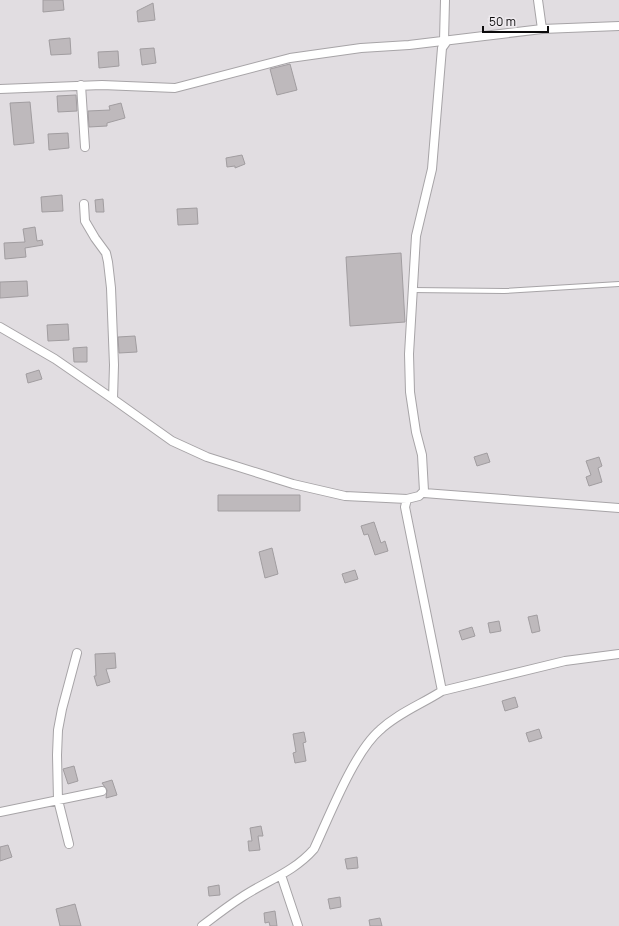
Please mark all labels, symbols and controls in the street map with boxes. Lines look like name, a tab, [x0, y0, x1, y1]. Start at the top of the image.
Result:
scale bar	[483, 8, 548, 34]
text: 50 m	[489, 13, 516, 30]

